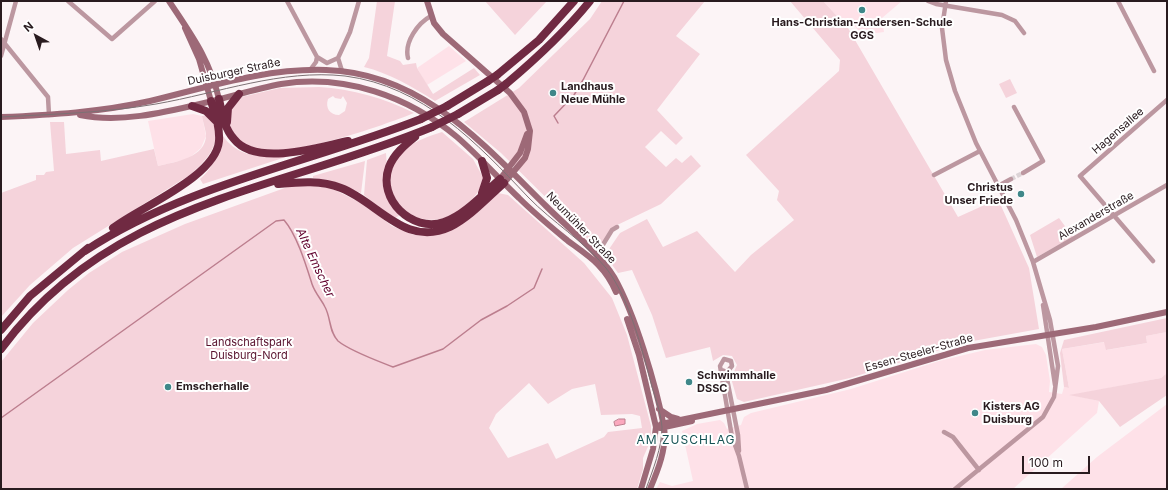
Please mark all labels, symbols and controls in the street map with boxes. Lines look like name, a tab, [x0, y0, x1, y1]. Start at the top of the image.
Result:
marker: Hans-Christian-Andersen-Schule GGS	[857, 5, 867, 15]
north arrow	[16, 16, 56, 56]
place label: Hans-Christian-Andersen-Schule GGS	[771, 16, 953, 42]
text: N	[21, 19, 36, 35]
street label: Duisburger Straße	[186, 56, 282, 88]
place label: Landhaus Neue Mühle	[561, 80, 625, 106]
marker: Landhaus Neue Mühle	[548, 88, 558, 98]
street label: Hagensallee	[1089, 105, 1147, 157]
place label: Christus Unser Friede	[944, 181, 1013, 207]
street label: Neumühler Straße	[543, 189, 619, 267]
marker: Christus Unser Friede	[1016, 189, 1026, 199]
street label: Alexanderstraße	[1056, 189, 1136, 243]
water label: Alte Emscher	[293, 226, 337, 300]
street label: Essen-Steeler-Straße	[864, 331, 974, 375]
park label: Landschaftspark Duisburg-Nord	[206, 336, 292, 362]
place label: Schwimmhalle DSSC	[697, 369, 776, 395]
marker: Schwimmhalle DSSC	[684, 377, 694, 387]
place label: Emscherhalle	[176, 380, 249, 394]
marker: Emscherhalle	[163, 382, 173, 392]
place label: Kisters AG Duisburg	[983, 400, 1040, 426]
marker: Kisters AG Duisburg	[970, 408, 980, 418]
district label: AM ZUSCHLAG	[637, 433, 735, 447]
scale bar	[1024, 448, 1092, 474]
text: 100 m	[1029, 455, 1063, 470]

